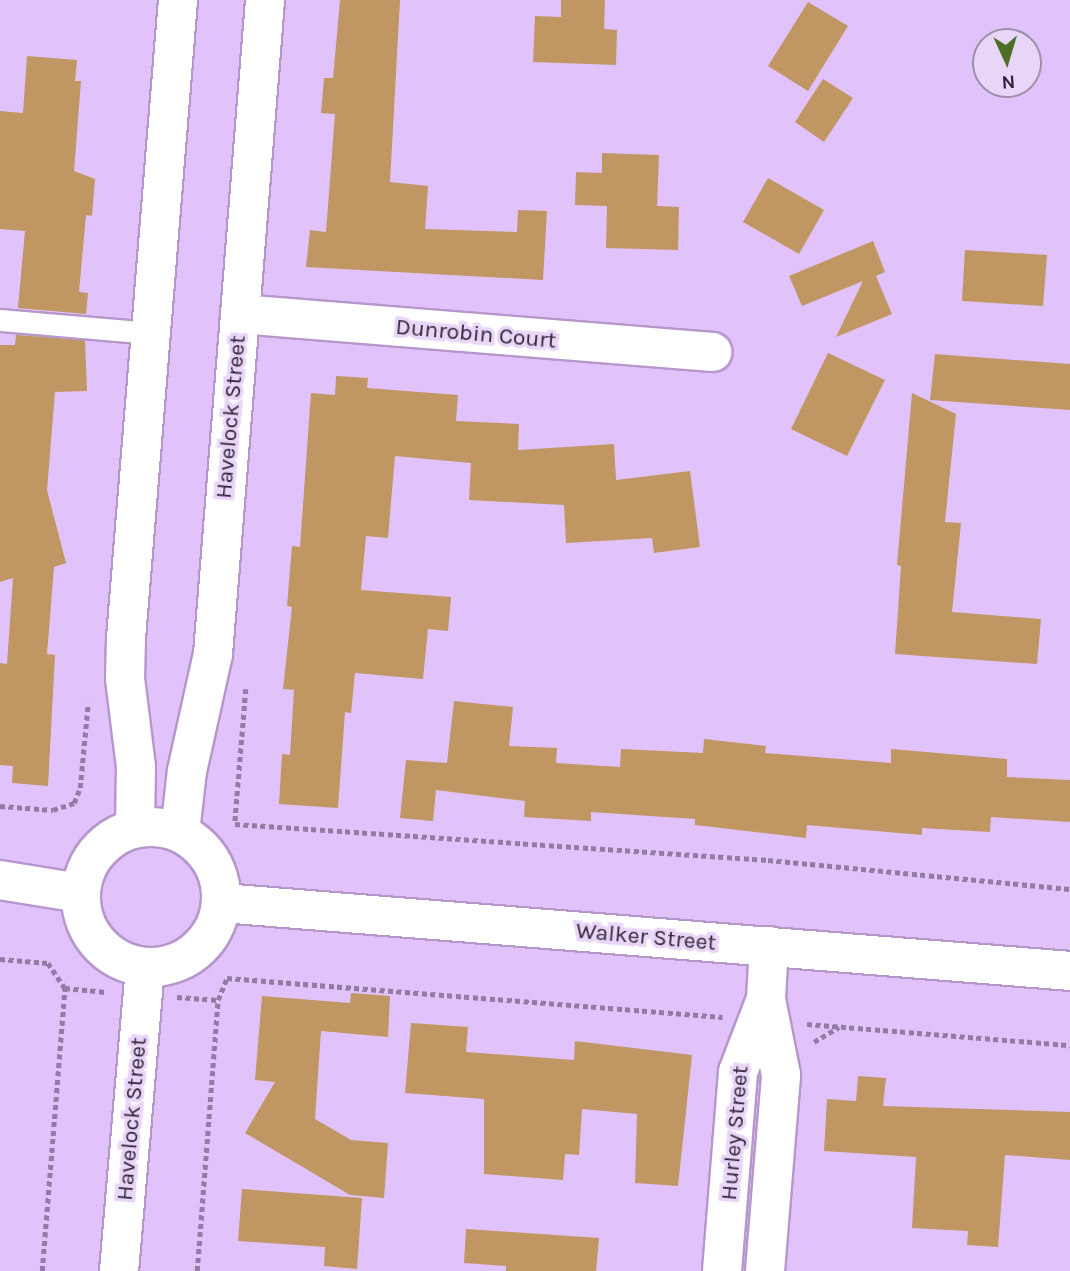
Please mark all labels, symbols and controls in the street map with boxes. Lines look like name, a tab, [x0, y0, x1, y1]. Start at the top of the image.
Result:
north arrow	[972, 28, 1042, 98]
text: N	[1001, 71, 1016, 93]
street label: Dunrobin Court	[394, 313, 558, 355]
street label: Havelock Street	[210, 334, 252, 500]
street label: Walker Street	[575, 917, 717, 957]
street label: Havelock Street	[111, 1036, 153, 1202]
street label: Hurley Street	[715, 1064, 755, 1202]

